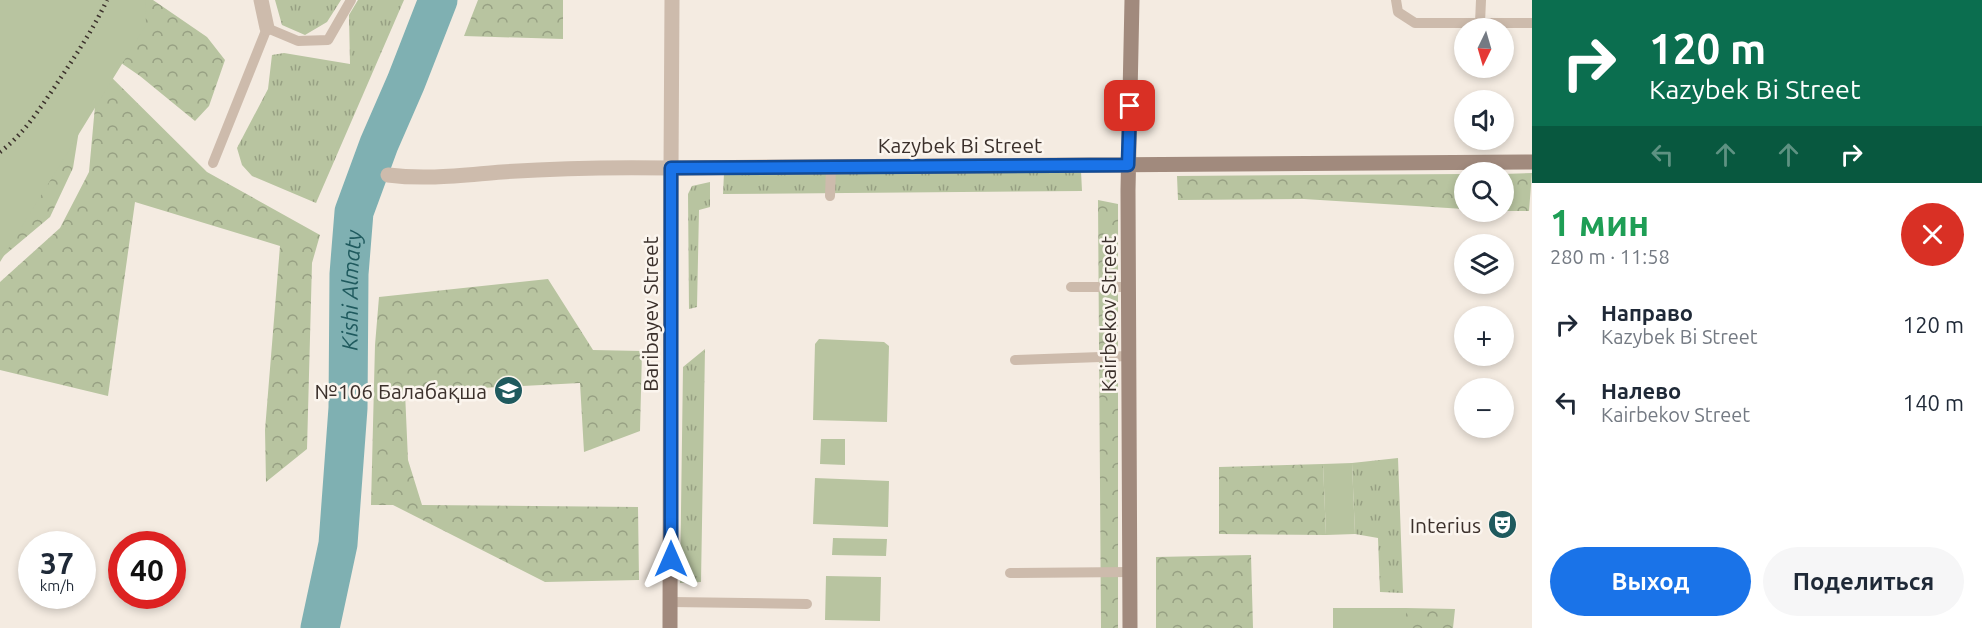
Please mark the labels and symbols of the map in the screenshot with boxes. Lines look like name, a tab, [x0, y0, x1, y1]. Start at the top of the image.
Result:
north arrow	[1454, 18, 1514, 78]
pin	[1104, 80, 1155, 131]
street label: Kazybek Bi Street	[878, 133, 1042, 157]
water label: Kіshі Almaty	[336, 229, 365, 351]
street label: Baribayev Street	[638, 236, 662, 392]
street label: Kairbekov Street	[1096, 236, 1120, 392]
school or university icon: №106 Балабақша	[492, 375, 524, 407]
place label: №106 Балабақша	[315, 379, 487, 403]
theatre icon: Interius	[1486, 509, 1518, 541]
place label: Interius	[1410, 513, 1481, 537]
position arrow	[639, 527, 703, 591]
speed limit sign: 40	[108, 531, 186, 609]

